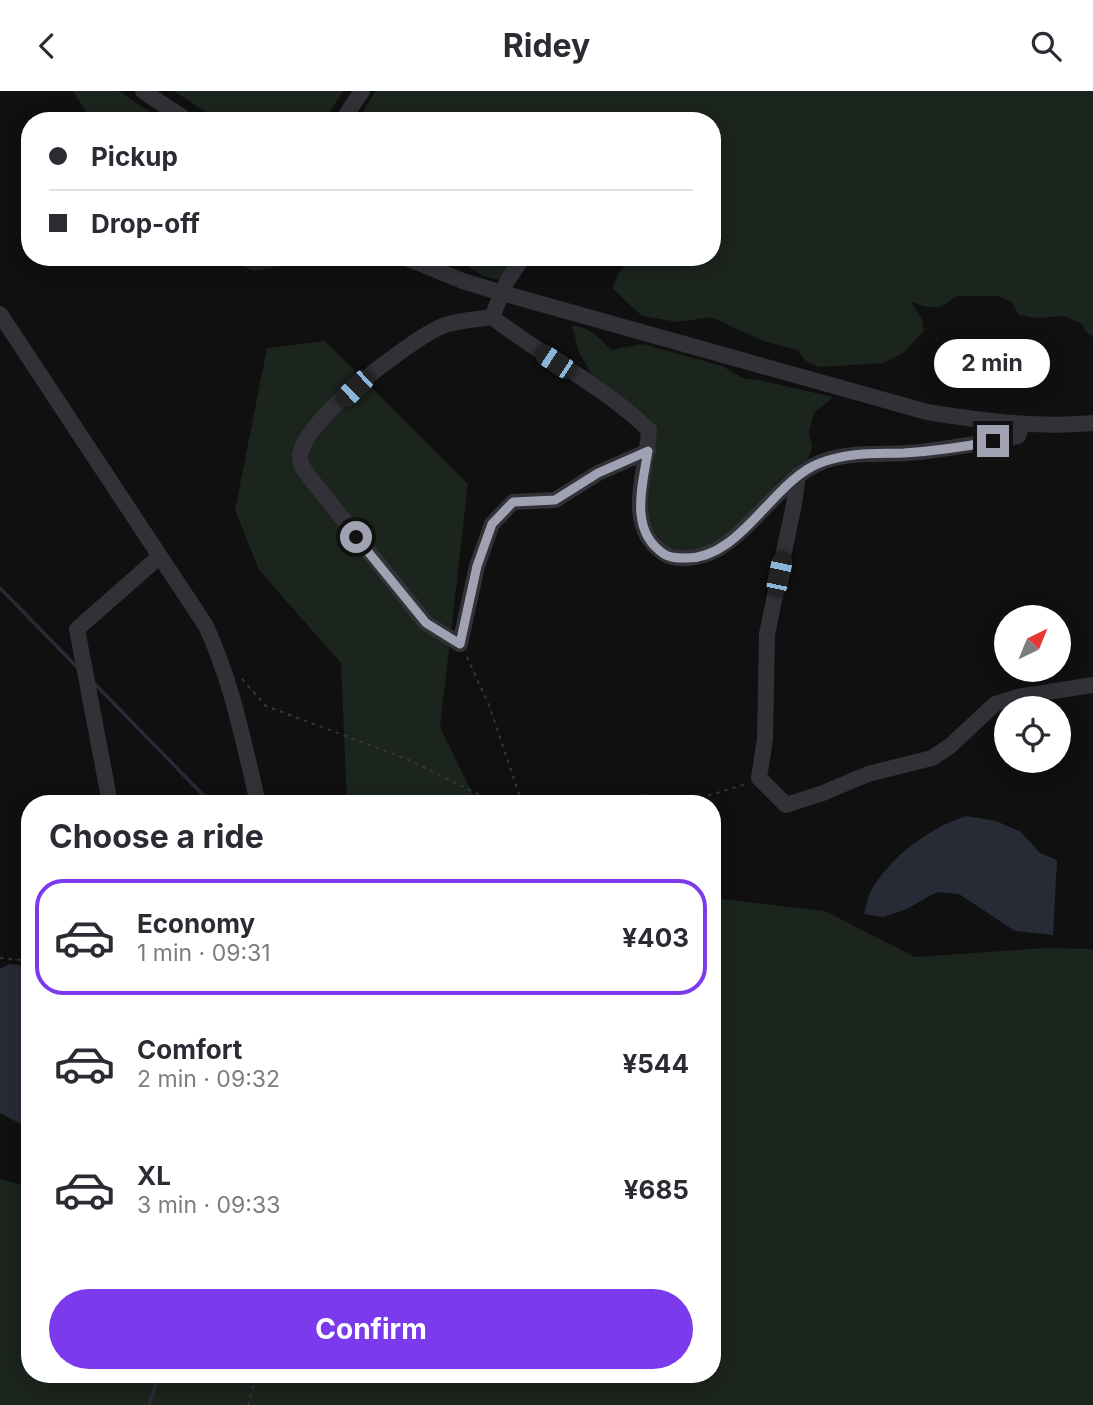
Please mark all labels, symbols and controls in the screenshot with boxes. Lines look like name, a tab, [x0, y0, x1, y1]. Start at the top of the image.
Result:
text: Ridey	[503, 26, 590, 65]
icon: back	[28, 27, 66, 65]
icon: search	[1027, 27, 1065, 65]
text: Pickup	[91, 141, 178, 172]
text: Drop-off	[91, 208, 200, 239]
callout: 2 min	[935, 339, 1051, 389]
car	[532, 342, 579, 382]
text: 2 min	[961, 349, 1023, 377]
car	[333, 366, 378, 410]
route end	[977, 425, 1009, 457]
route start	[340, 521, 372, 553]
car	[765, 551, 794, 597]
north arrow	[994, 605, 1071, 683]
map controls	[994, 605, 1071, 773]
button: locate	[994, 696, 1071, 773]
text: Choose a ride	[49, 817, 264, 856]
icon: car	[53, 906, 116, 969]
text: Economy	[137, 908, 255, 939]
text: ¥403	[622, 922, 689, 953]
text: 1 min · 09:31	[137, 939, 271, 967]
icon: car	[53, 1032, 116, 1095]
text: Comfort	[137, 1034, 242, 1065]
text: ¥544	[622, 1048, 689, 1079]
text: 2 min · 09:32	[137, 1065, 280, 1093]
icon: car	[53, 1158, 116, 1221]
text: XL	[137, 1160, 171, 1191]
text: ¥685	[624, 1174, 689, 1205]
text: 3 min · 09:33	[137, 1191, 280, 1219]
button: Confirm	[49, 1289, 693, 1369]

